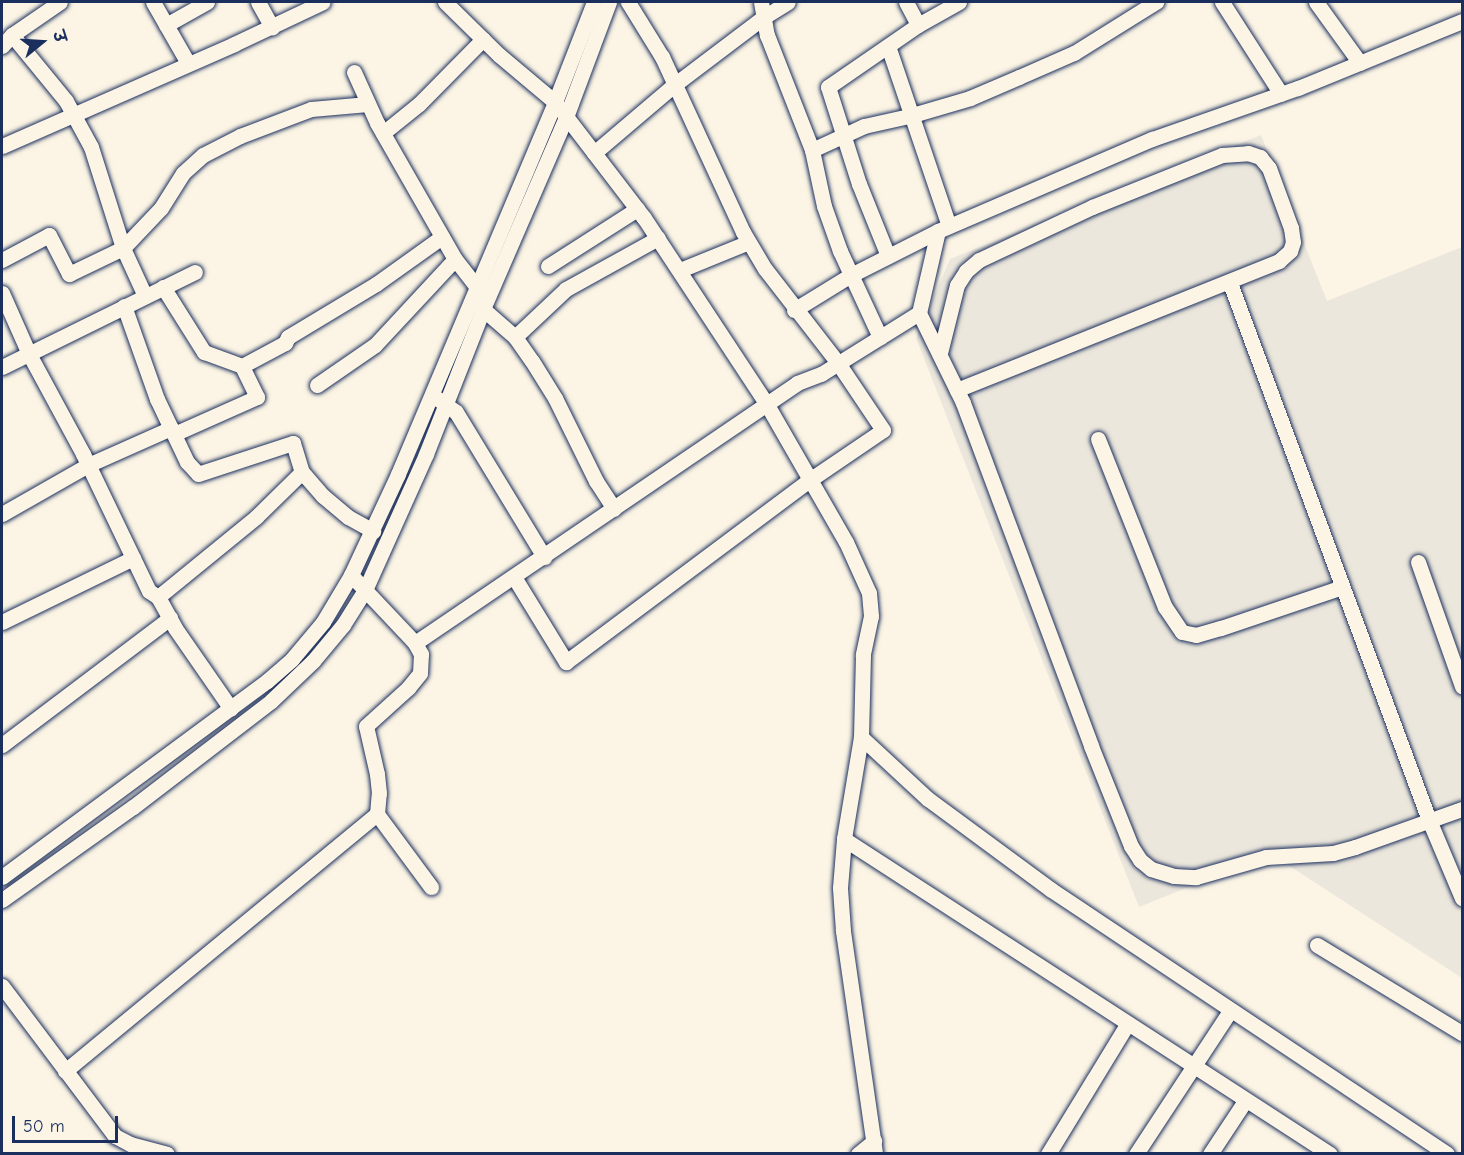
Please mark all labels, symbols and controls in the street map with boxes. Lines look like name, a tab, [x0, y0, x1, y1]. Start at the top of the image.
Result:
north arrow	[12, 12, 72, 72]
text: उ	[49, 29, 69, 44]
scale bar	[15, 1104, 122, 1142]
text: 50 m	[23, 1116, 65, 1137]

